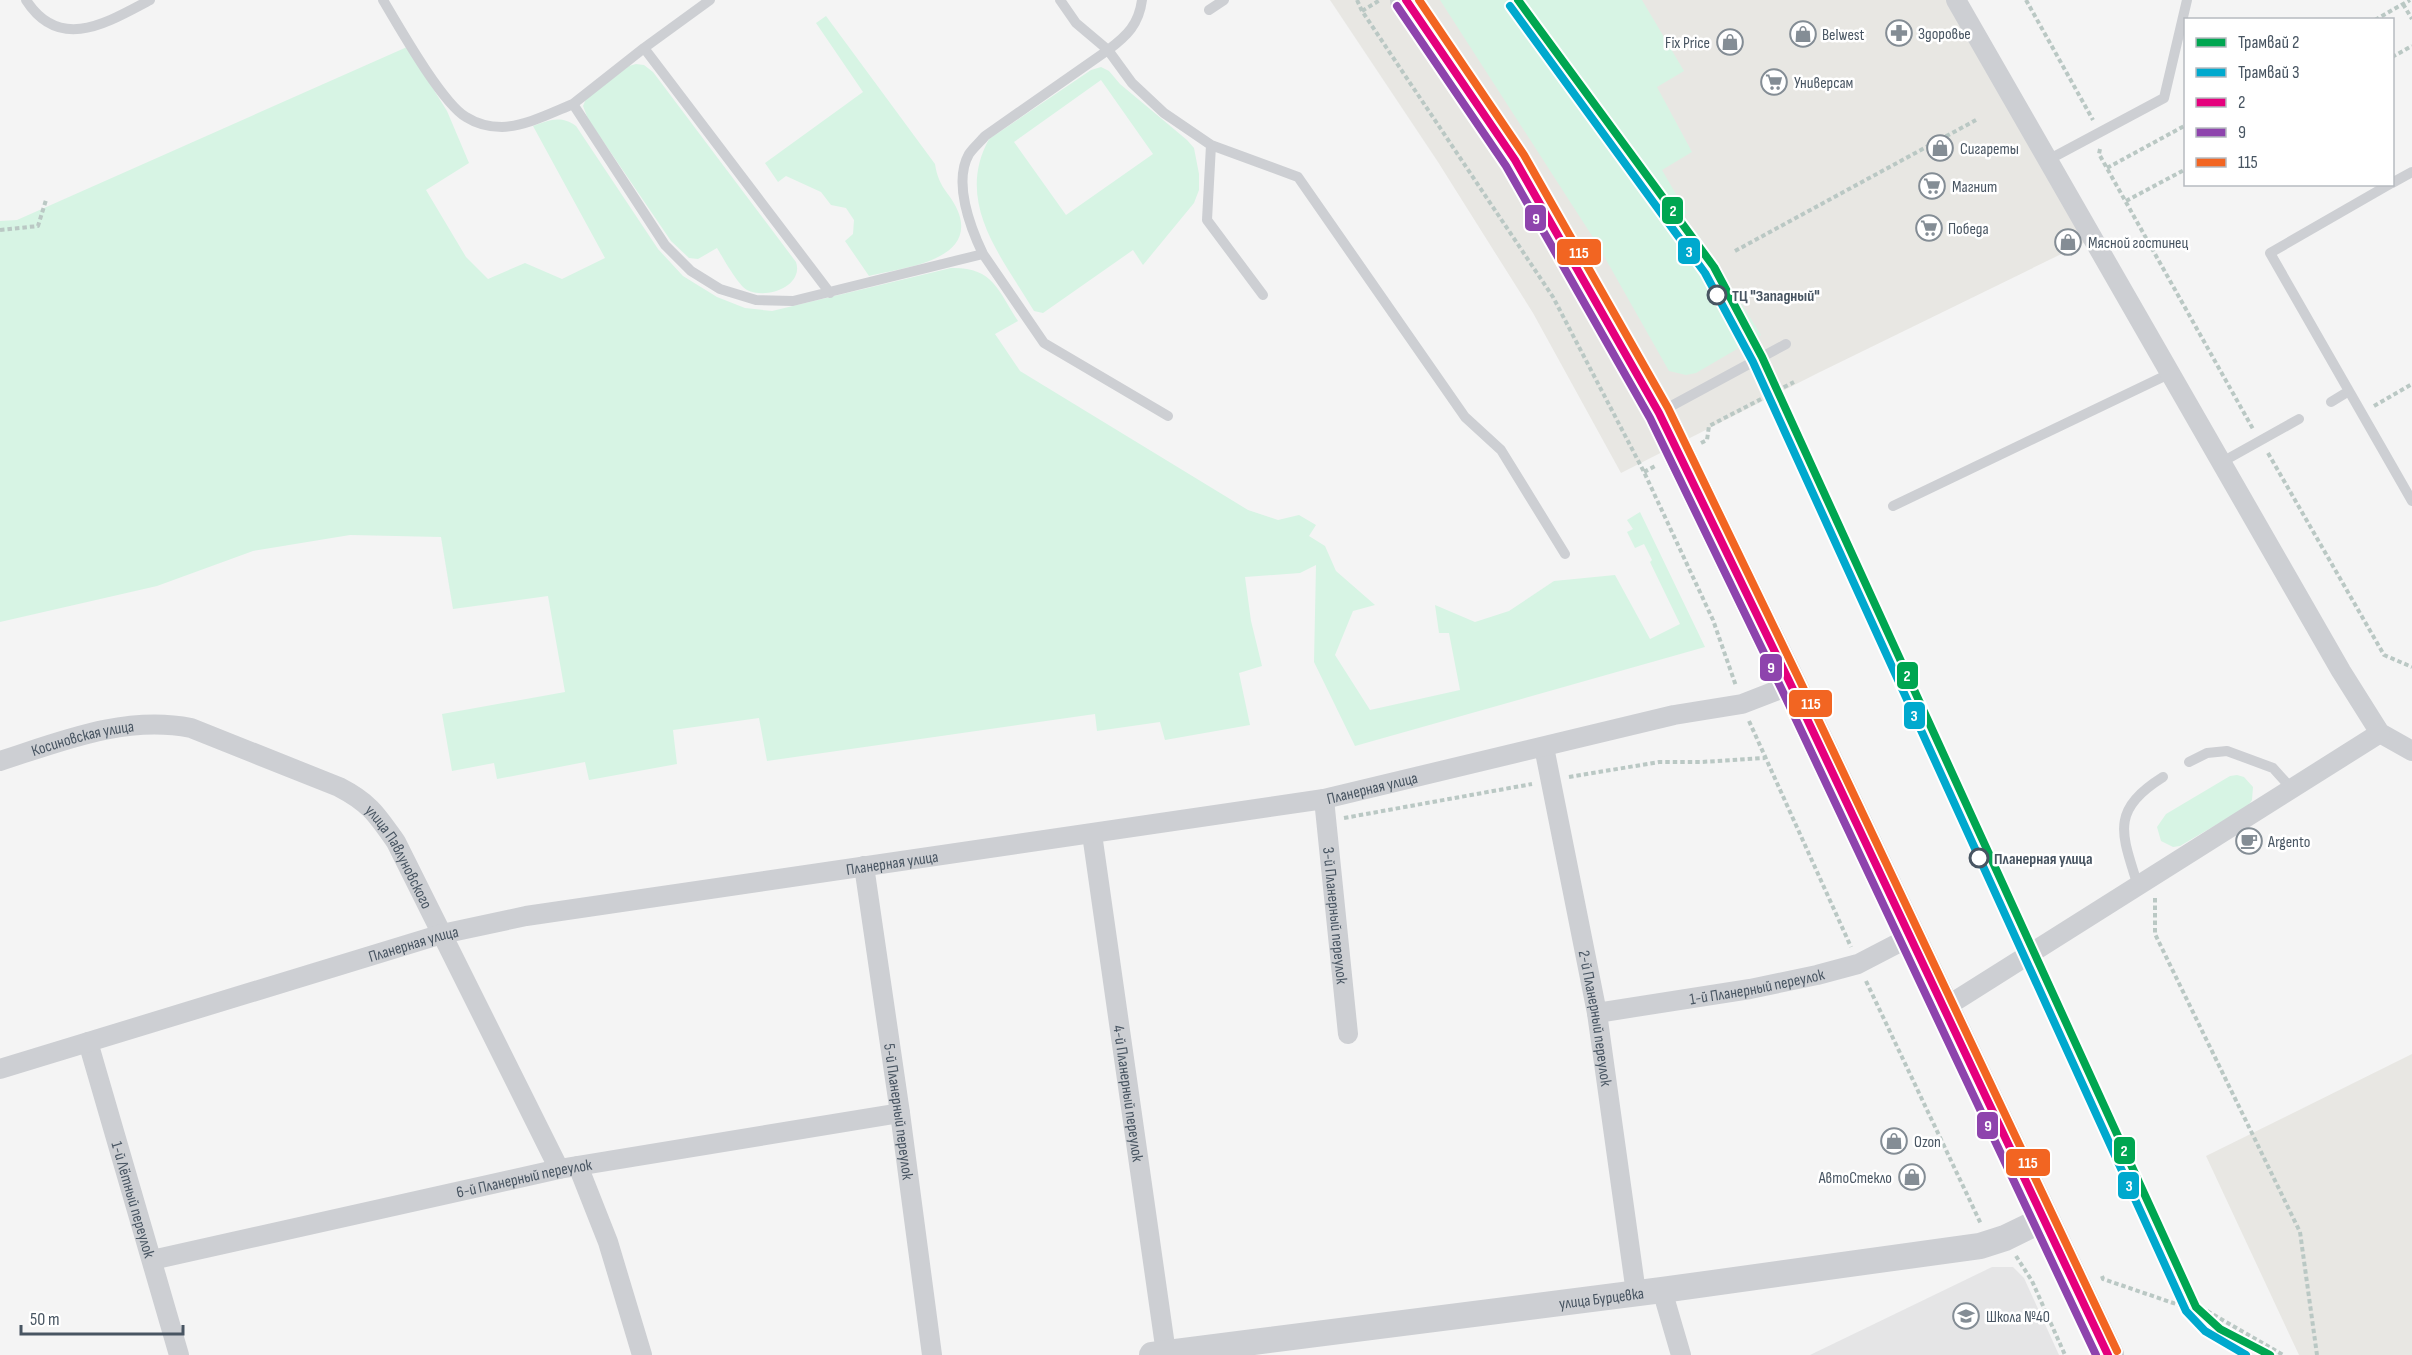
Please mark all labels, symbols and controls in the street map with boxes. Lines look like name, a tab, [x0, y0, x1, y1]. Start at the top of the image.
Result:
pharmacy icon: Здоровье	[1884, 18, 1914, 48]
legend	[2184, 18, 2394, 186]
shop icon: Belwest	[1788, 19, 1818, 49]
place label: Здоровье	[1918, 25, 1971, 44]
place label: Belwest	[1822, 26, 1865, 45]
shop icon: Fix Price	[1715, 27, 1745, 57]
text: Трамвай 2	[2238, 32, 2299, 53]
place label: Fix Price	[1665, 34, 1710, 53]
text: Трамвай 3	[2238, 62, 2299, 83]
supermarket icon: Универсам	[1759, 67, 1789, 97]
place label: Универсам	[1794, 74, 1853, 93]
text: 2	[2238, 92, 2245, 113]
text: 9	[2238, 122, 2246, 143]
shop icon: Сигареты	[1925, 133, 1955, 163]
place label: Сигареты	[1960, 140, 2019, 159]
text: 115	[2238, 152, 2258, 173]
supermarket icon: Магнит	[1917, 171, 1947, 201]
place label: Магнит	[1952, 178, 1997, 197]
line badge: 2	[1661, 196, 1684, 225]
text: 2	[1669, 202, 1677, 221]
line badge: 9	[1524, 204, 1547, 232]
text: 9	[1532, 210, 1540, 229]
supermarket icon: Победа	[1914, 213, 1944, 243]
place label: Победа	[1948, 220, 1989, 239]
shop icon: Мясной гостинец	[2053, 227, 2083, 257]
place label: Мясной гостинец	[2088, 234, 2189, 253]
line badge: 3	[1677, 237, 1701, 265]
line badge: 115	[1556, 238, 1602, 266]
text: 3	[1685, 243, 1693, 262]
text: 115	[1569, 244, 1589, 263]
marker: ТЦ "Западный"	[1707, 285, 1727, 305]
place label: ТЦ "Западный"	[1732, 287, 1820, 306]
line badge: 9	[1759, 653, 1783, 682]
text: 9	[1767, 659, 1775, 678]
line badge: 2	[1896, 661, 1919, 690]
text: 2	[1903, 667, 1911, 686]
line badge: 115	[1788, 689, 1833, 718]
text: 115	[1801, 695, 1821, 714]
line badge: 3	[1903, 701, 1926, 730]
text: 3	[1910, 707, 1918, 726]
street label: Косиновская улица	[29, 718, 135, 761]
street label: Планерная улица	[1325, 769, 1420, 809]
street label: улица Павлуновского	[361, 801, 436, 912]
cafe icon: Argento	[2234, 826, 2264, 856]
place label: Argento	[2267, 833, 2310, 852]
street label: 3-й Планерный переулок	[1318, 846, 1351, 986]
street label: Планерная улица	[845, 848, 940, 880]
marker: Планерная улица	[1969, 848, 1989, 868]
place label: Планерная улица	[1994, 850, 2093, 869]
street label: Планерная улица	[366, 923, 460, 967]
street label: 2-й Планерный переулок	[1574, 949, 1615, 1088]
street label: 1-й Планерный переулок	[1688, 965, 1827, 1009]
street label: 4-й Планерный переулок	[1108, 1024, 1147, 1164]
street label: 5-й Планерный переулок	[879, 1042, 917, 1182]
line badge: 9	[1976, 1111, 1999, 1140]
text: 9	[1984, 1117, 1992, 1136]
shop icon: Ozon	[1879, 1126, 1909, 1156]
place label: Ozon	[1914, 1133, 1941, 1152]
line badge: 2	[2113, 1136, 2136, 1165]
street label: 1-й Лётный переулок	[106, 1139, 159, 1261]
text: 2	[2120, 1142, 2128, 1161]
line badge: 115	[2005, 1148, 2051, 1177]
text: 115	[2018, 1154, 2038, 1173]
street label: 6-й Планерный переулок	[455, 1156, 594, 1203]
shop icon: АвтоСтекло	[1897, 1162, 1927, 1192]
place label: АвтоСтекло	[1818, 1169, 1892, 1188]
line badge: 3	[2117, 1171, 2140, 1200]
text: 3	[2125, 1177, 2133, 1196]
street label: улица Бурцевка	[1558, 1284, 1645, 1314]
scale bar	[21, 1298, 183, 1336]
school or university icon: Школа №40	[1951, 1301, 1981, 1331]
place label: Школа №40	[1986, 1308, 2050, 1327]
text: 50 m	[30, 1309, 60, 1330]

